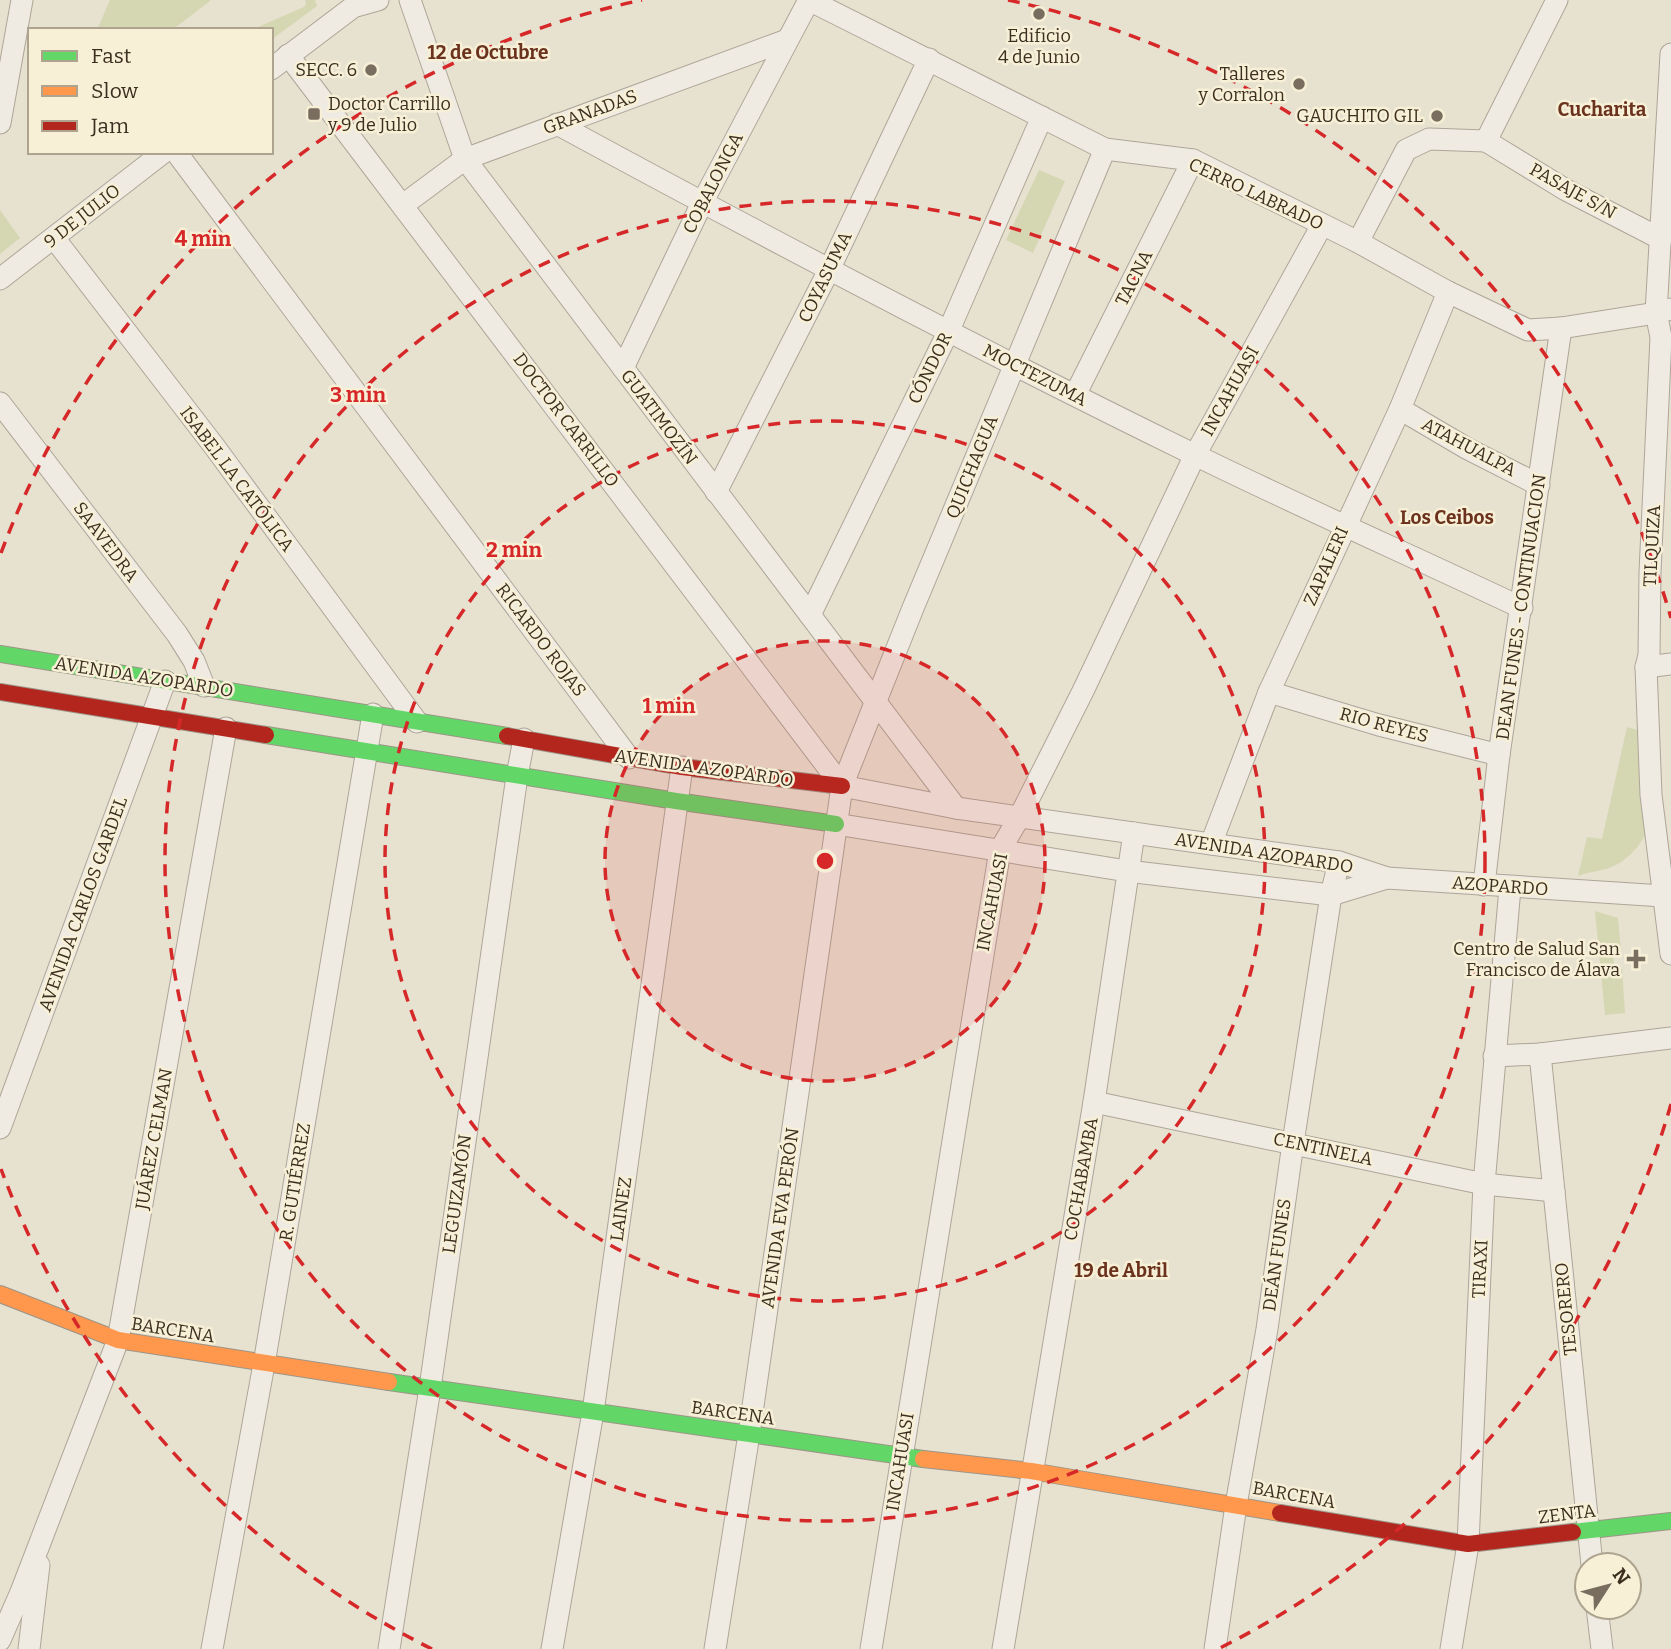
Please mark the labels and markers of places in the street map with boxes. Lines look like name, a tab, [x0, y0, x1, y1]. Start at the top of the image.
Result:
marker: Edificio 4 de Junio	[1031, 6, 1047, 22]
place label: Edificio 4 de Junio	[998, 25, 1080, 68]
place label: SECC. 6	[295, 59, 357, 81]
marker: SECC. 6	[363, 62, 379, 78]
place label: Talleres y Corralon	[1198, 63, 1286, 106]
marker: Talleres y Corralon	[1291, 76, 1307, 92]
place label: Doctor Carrillo y 9 de Julio	[327, 93, 451, 136]
place label: GAUCHITO GIL	[1296, 105, 1423, 127]
marker: Doctor Carrillo y 9 de Julio	[306, 106, 322, 122]
marker: GAUCHITO GIL	[1429, 108, 1445, 124]
centre of rings	[813, 849, 837, 873]
place label: Centro de Salud San Francisco de Álava	[1453, 938, 1621, 981]
marker: Centro de Salud San Francisco de Álava	[1626, 949, 1646, 969]

